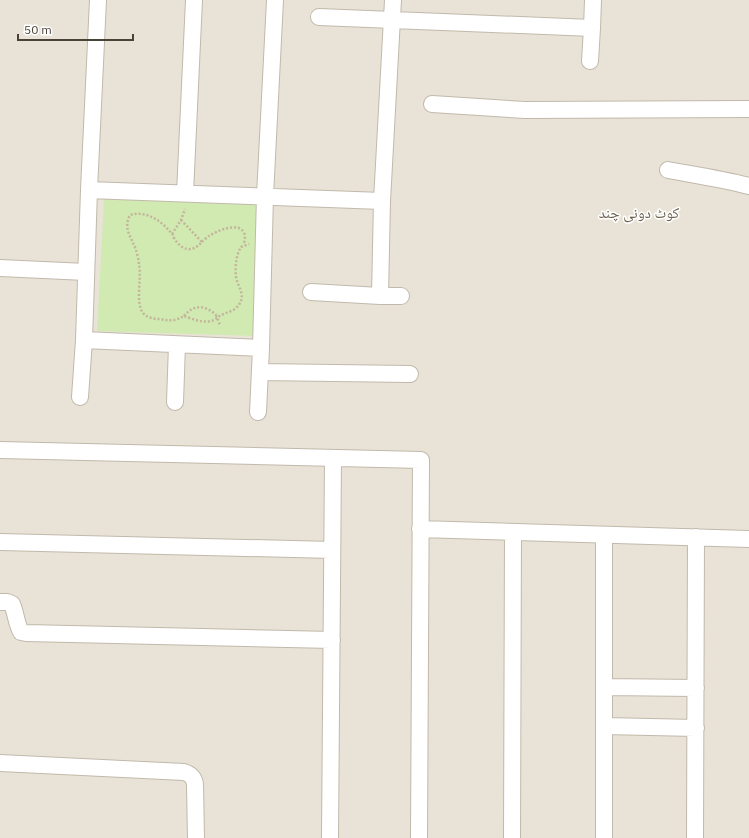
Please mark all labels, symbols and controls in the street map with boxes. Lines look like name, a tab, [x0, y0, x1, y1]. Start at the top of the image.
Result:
scale bar	[18, 16, 133, 42]
text: 50 m	[24, 22, 52, 37]
district label: کوٹ دونی چند	[599, 203, 679, 223]

